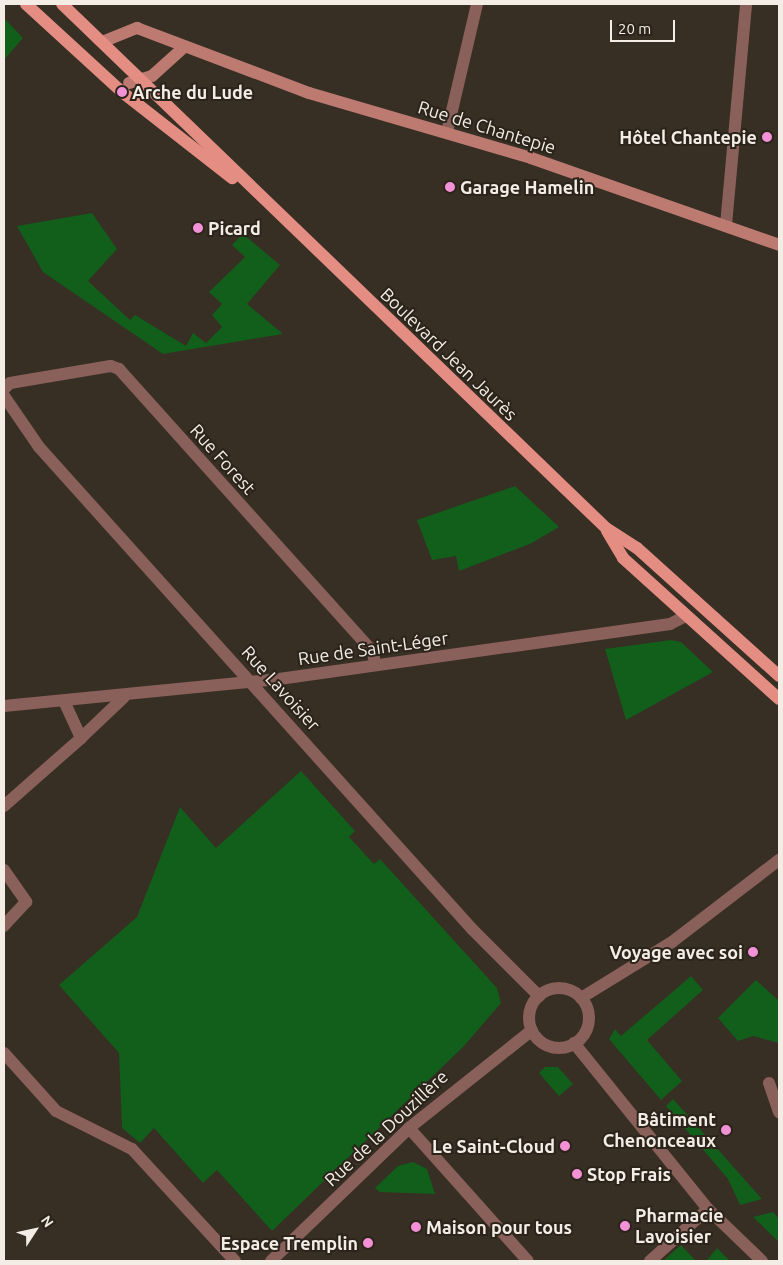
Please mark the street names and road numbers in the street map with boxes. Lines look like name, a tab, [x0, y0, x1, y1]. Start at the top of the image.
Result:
street label: Rue de Chantepie	[416, 96, 558, 158]
street label: Boulevard Jean Jaurès	[376, 283, 522, 425]
street label: Rue Forest	[186, 419, 260, 499]
street label: Rue de Saint-Léger	[296, 627, 450, 669]
street label: Rue Lavoisier	[237, 641, 325, 735]
street label: Rue de la Douzillère	[320, 1065, 452, 1191]

